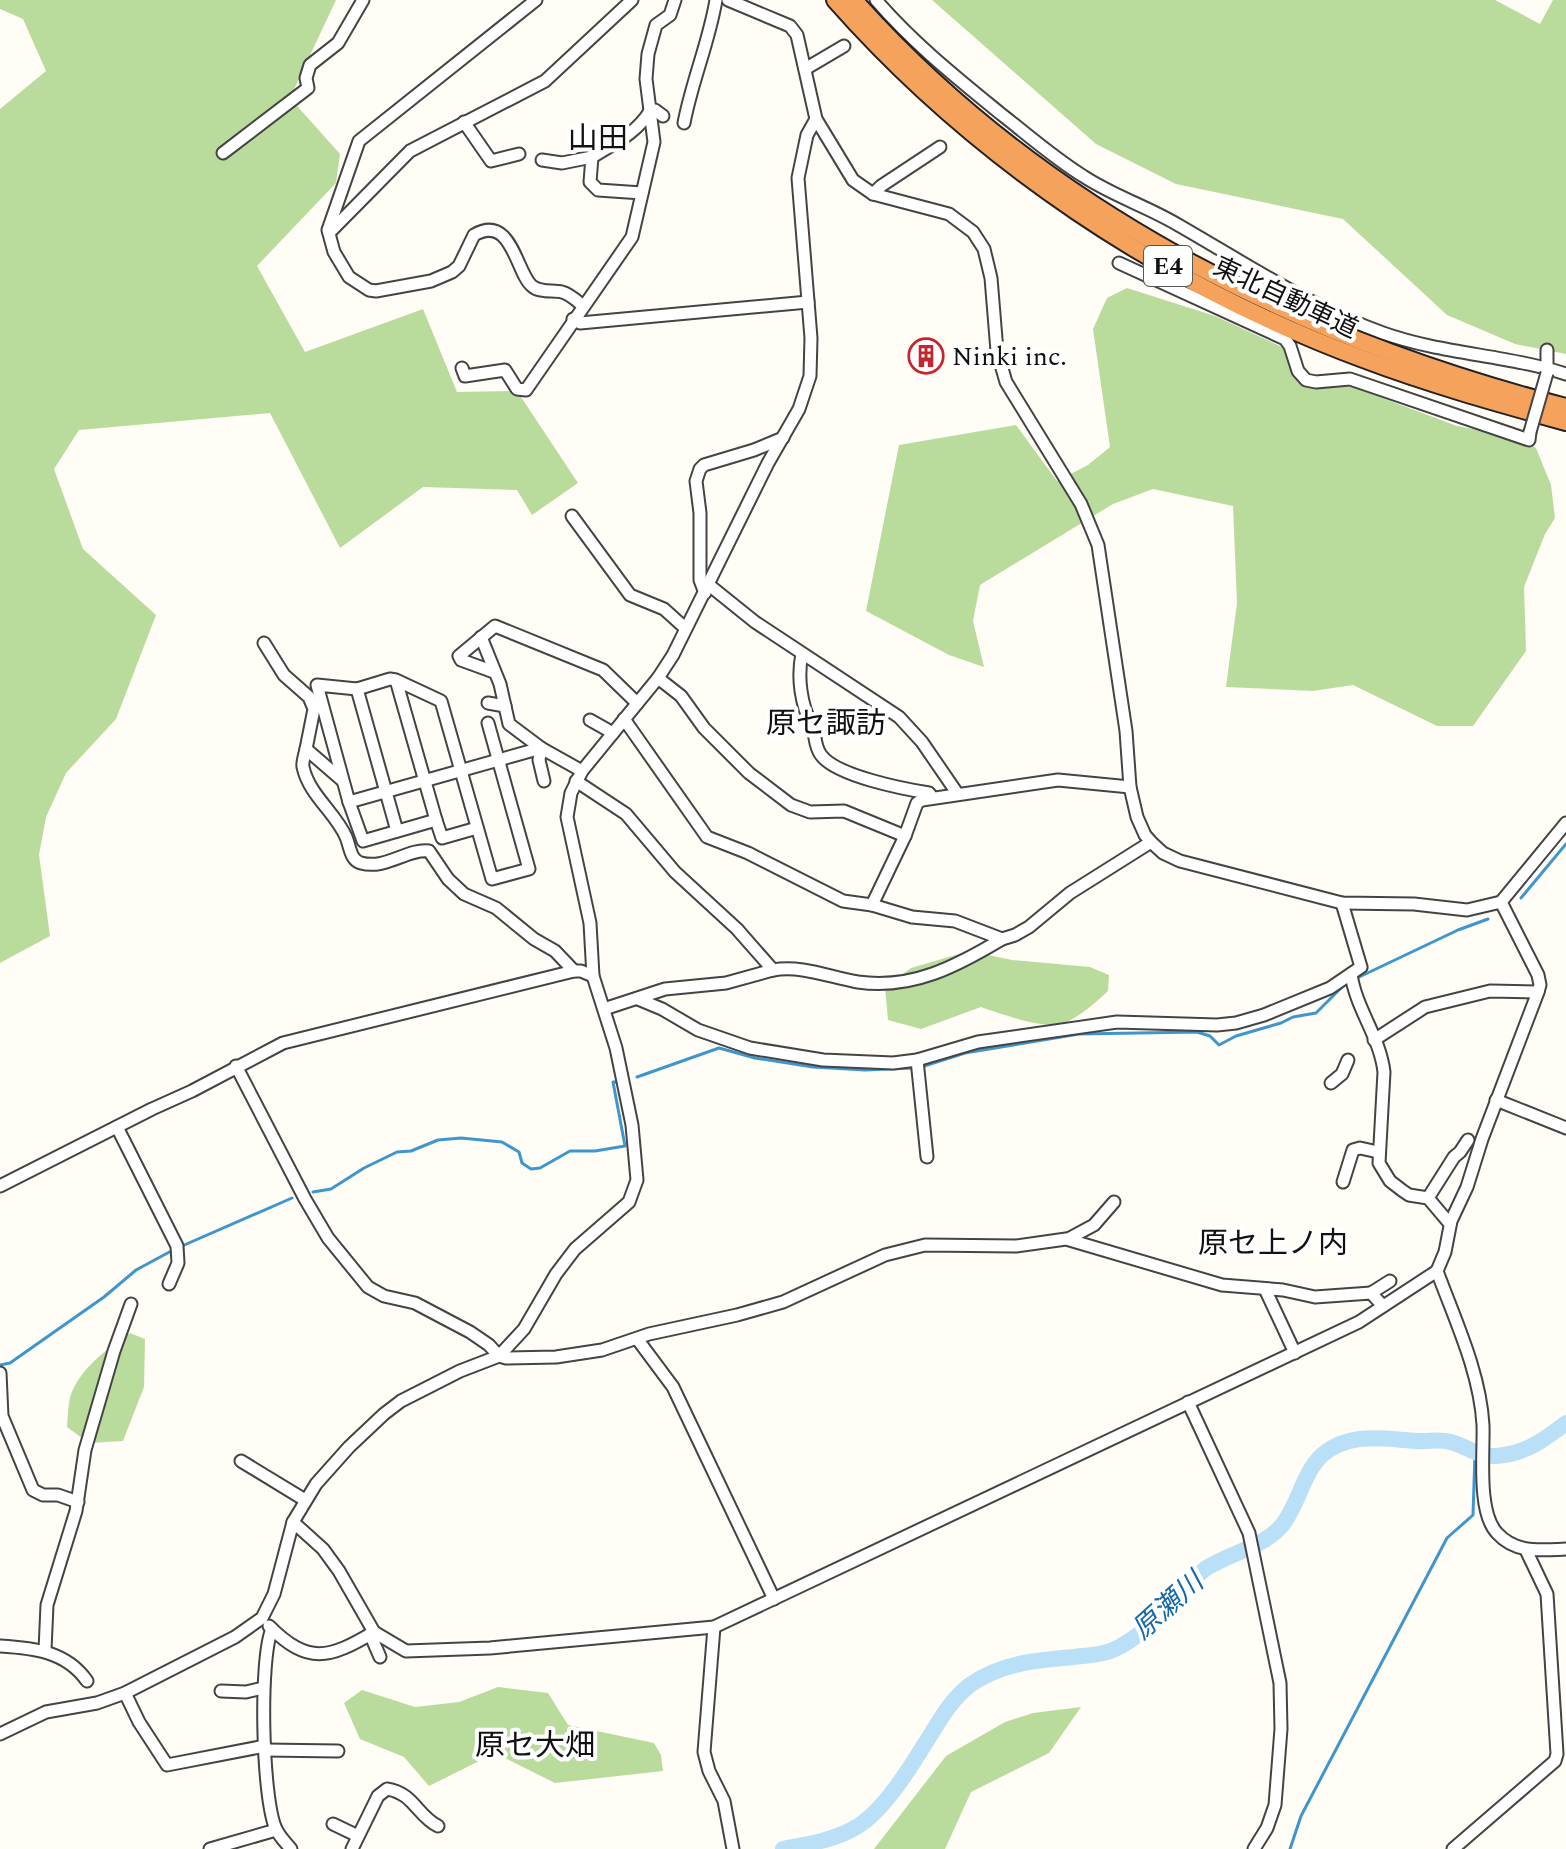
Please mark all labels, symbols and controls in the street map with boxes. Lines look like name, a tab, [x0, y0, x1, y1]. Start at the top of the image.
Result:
district label: 山田	[568, 116, 628, 162]
road number: E4	[1144, 246, 1192, 286]
street label: 東北自動車道	[1206, 247, 1365, 349]
building icon: Ninki inc.	[907, 337, 945, 375]
place label: Ninki inc.	[952, 337, 1067, 377]
district label: 原セ諏訪	[766, 701, 886, 747]
district label: 原セ上ノ内	[1198, 1221, 1348, 1267]
water label: 原瀬川	[1122, 1560, 1216, 1650]
district label: 原セ大畑	[475, 1723, 595, 1769]

